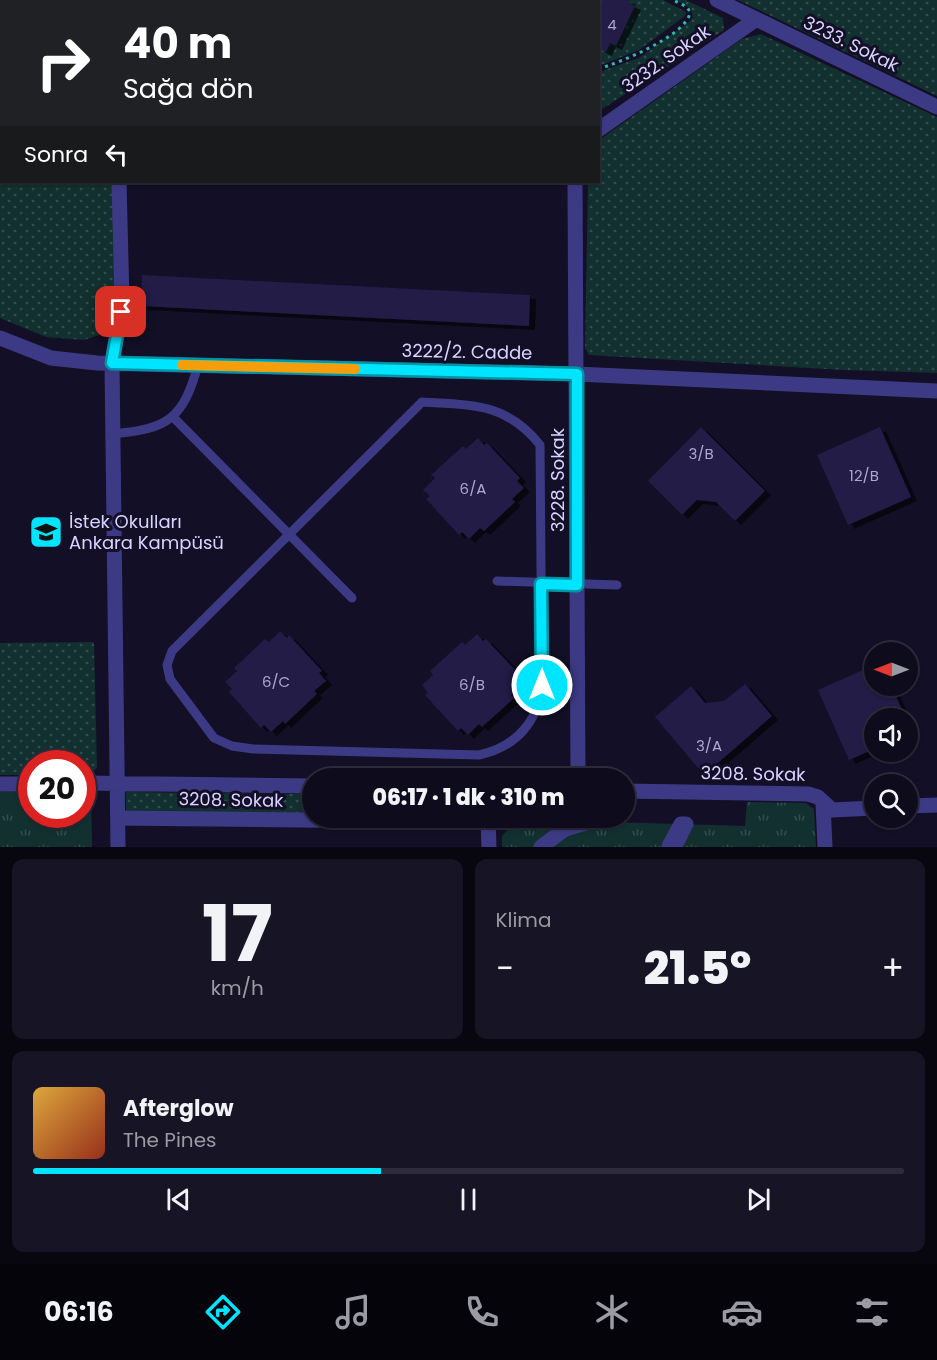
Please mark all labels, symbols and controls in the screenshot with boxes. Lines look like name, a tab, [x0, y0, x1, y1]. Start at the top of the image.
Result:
street label: 3233. Sokak	[799, 10, 904, 78]
text: 40 m	[123, 14, 232, 73]
house number: 4	[607, 14, 617, 35]
street label: 3232. Sokak	[616, 18, 716, 98]
icon: right	[24, 24, 102, 102]
text: Sağa dön	[123, 70, 254, 107]
icon: left	[100, 138, 133, 171]
text: Sonra	[24, 139, 88, 170]
pin	[95, 286, 146, 337]
icon: arrive	[104, 295, 137, 328]
street label: 3222/2. Cadde	[401, 338, 533, 365]
street label: 3228. Sokak	[545, 427, 570, 532]
house number: 3/B	[688, 443, 714, 464]
house number: 12/B	[849, 465, 879, 486]
house number: 6/A	[460, 478, 486, 499]
place label: İstek Okulları Ankara Kampüsü	[69, 509, 224, 555]
school or university icon: İstek Okulları Ankara Kampüsü	[28, 514, 64, 550]
north arrow	[864, 642, 918, 696]
map controls	[864, 642, 918, 828]
position arrow	[510, 653, 574, 717]
house number: 6/C	[262, 671, 290, 692]
house number: 6/B	[459, 674, 485, 695]
button: sound	[864, 708, 918, 762]
house number: 3/A	[696, 735, 722, 756]
speed limit sign: 20	[18, 750, 96, 828]
street label: 3208. Sokak	[700, 760, 806, 787]
button: search	[864, 774, 918, 828]
text: 06:17 · 1 dk · 310 m	[372, 782, 565, 813]
street label: 3208. Sokak	[178, 786, 284, 813]
text: 17	[202, 879, 273, 988]
text: Klima	[496, 906, 551, 934]
text: 21.5°	[644, 937, 751, 1000]
text: −	[496, 945, 514, 992]
text: +	[881, 945, 904, 992]
text: km/h	[211, 974, 264, 1002]
text: Afterglow	[123, 1093, 234, 1124]
text: The Pines	[123, 1126, 217, 1154]
icon: previous	[162, 1183, 195, 1216]
icon: pause	[452, 1183, 485, 1216]
icon: next	[742, 1183, 775, 1216]
icon: directions	[202, 1291, 244, 1333]
icon: music	[332, 1291, 374, 1333]
icon: phone	[461, 1291, 503, 1333]
icon: climate	[591, 1291, 633, 1333]
icon: car	[721, 1291, 763, 1333]
icon: filters	[851, 1291, 893, 1333]
text: 06:16	[44, 1293, 114, 1330]

